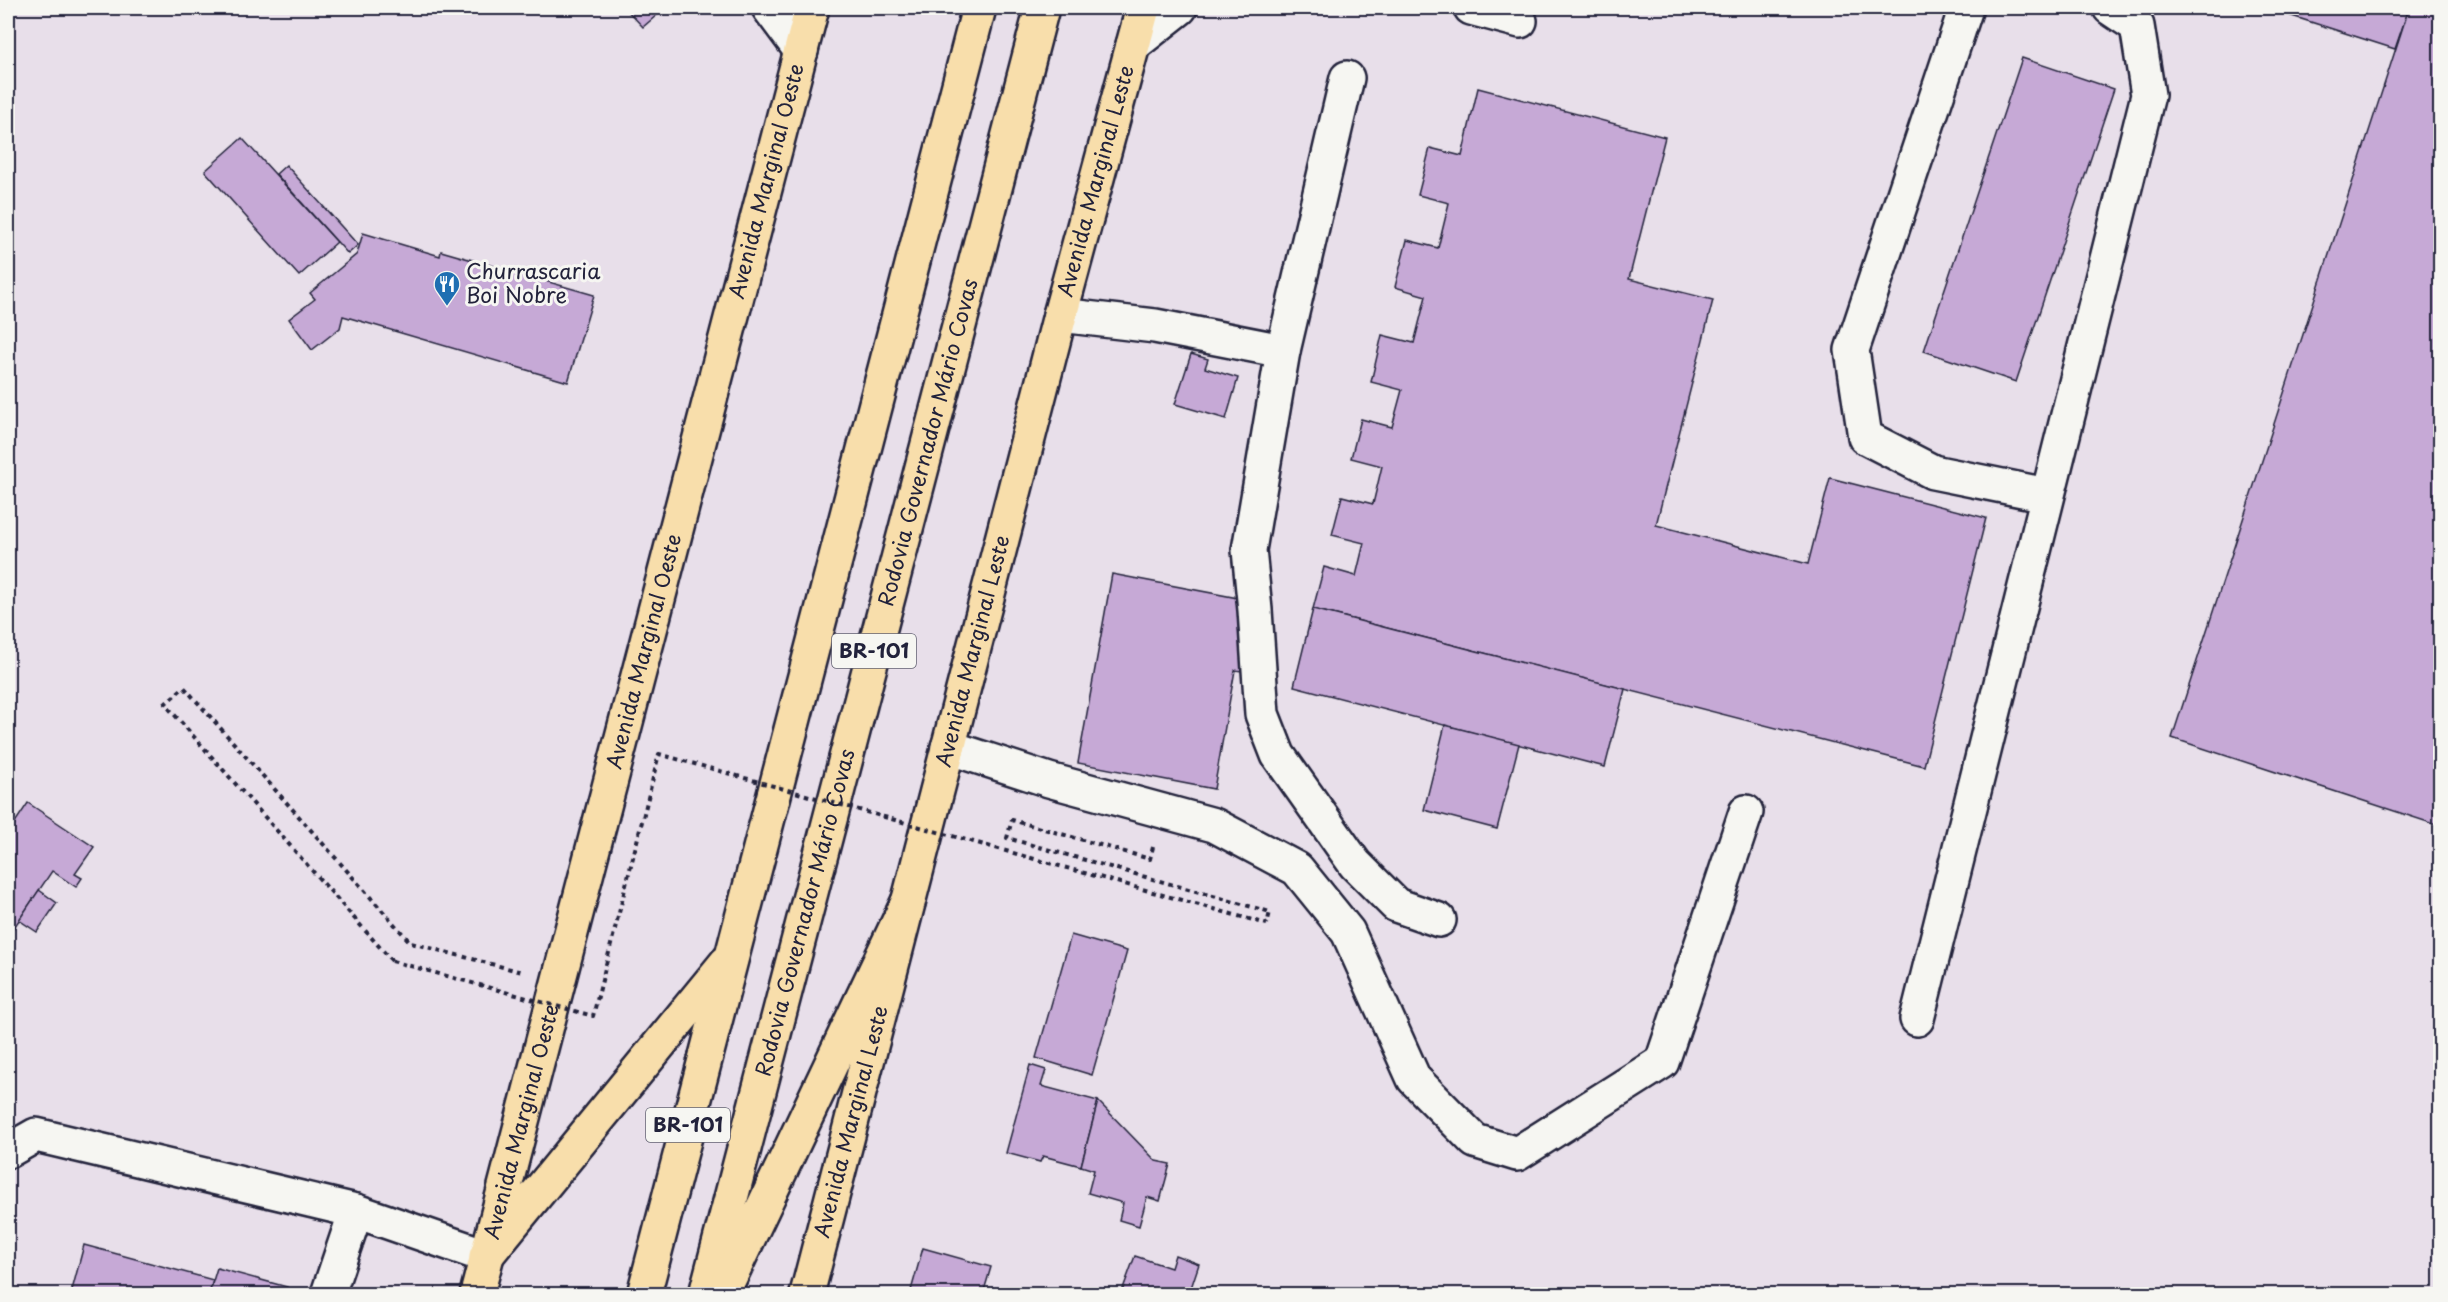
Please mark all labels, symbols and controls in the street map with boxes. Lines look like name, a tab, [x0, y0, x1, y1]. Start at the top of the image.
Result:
street label: Avenida Marginal Oeste	[719, 60, 811, 302]
street label: Avenida Marginal Leste	[1048, 61, 1141, 300]
place label: Churrascaria Boi Nobre	[466, 254, 601, 310]
restaurant icon: Churrascaria Boi Nobre	[432, 269, 462, 307]
street label: Rodovia Governador Mário Covas	[868, 275, 985, 609]
street label: Avenida Marginal Oeste	[596, 530, 688, 772]
street label: Avenida Marginal Leste	[926, 531, 1017, 770]
road number: BR-101	[832, 634, 916, 668]
street label: Rodovia Governador Mário Covas	[746, 745, 862, 1080]
street label: Avenida Marginal Oeste	[474, 1000, 566, 1242]
street label: Avenida Marginal Leste	[804, 1002, 895, 1241]
road number: BR-101	[646, 1108, 730, 1142]

